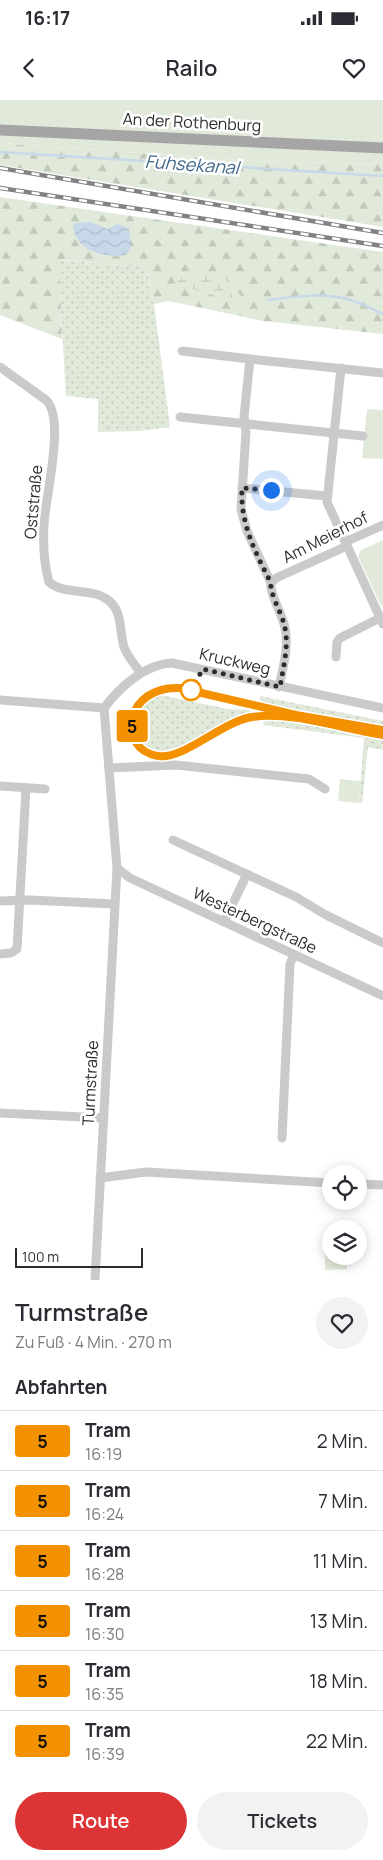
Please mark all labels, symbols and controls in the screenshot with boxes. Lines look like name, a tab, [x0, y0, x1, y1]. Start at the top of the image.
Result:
text: 16:17	[25, 5, 70, 31]
text: Railo	[166, 53, 217, 83]
icon: back	[15, 54, 43, 82]
icon: heart	[340, 54, 368, 82]
street label: An der Rothenburg	[122, 107, 262, 137]
water label: Fuhsekanal	[144, 149, 243, 179]
street label: Oststraße	[19, 464, 47, 540]
your location	[259, 478, 284, 503]
street label: Am Meierhof	[278, 506, 372, 568]
street label: Kruckweg	[197, 642, 273, 680]
unlabelled marker	[180, 679, 202, 701]
line badge: 5	[116, 710, 148, 742]
text: 5	[127, 714, 137, 738]
street label: Westerbergstraße	[189, 882, 321, 958]
street label: Turmstraße	[77, 1040, 103, 1126]
map controls	[322, 1165, 367, 1265]
button: locate	[322, 1165, 367, 1210]
button: layers	[322, 1220, 367, 1265]
scale bar	[15, 1245, 142, 1268]
text: 100 m	[22, 1247, 59, 1266]
text: Turmstraße	[15, 1295, 148, 1328]
button: heart	[316, 1297, 368, 1349]
text: Zu Fuß · 4 Min. · 270 m	[15, 1331, 172, 1353]
text: Abfahrten	[15, 1374, 108, 1400]
text: Tram	[85, 1417, 131, 1443]
text: 2 Min.	[317, 1428, 368, 1454]
text: 5	[37, 1429, 48, 1453]
text: 16:19	[85, 1443, 122, 1465]
text: Tram	[85, 1477, 131, 1503]
text: 7 Min.	[318, 1488, 368, 1514]
text: 5	[37, 1489, 48, 1513]
text: 16:24	[85, 1503, 124, 1525]
text: Tram	[85, 1537, 131, 1563]
text: 11 Min.	[313, 1548, 368, 1574]
text: 5	[37, 1549, 48, 1573]
text: 16:28	[85, 1563, 124, 1585]
text: Tram	[85, 1597, 131, 1623]
text: 13 Min.	[310, 1608, 368, 1634]
text: 5	[37, 1609, 48, 1633]
text: 16:30	[85, 1623, 125, 1645]
text: Tram	[85, 1657, 131, 1683]
text: 18 Min.	[309, 1668, 368, 1694]
text: 5	[37, 1669, 48, 1693]
text: 16:35	[85, 1683, 124, 1705]
text: Tram	[85, 1717, 131, 1743]
text: 22 Min.	[306, 1728, 368, 1754]
text: 5	[37, 1729, 48, 1753]
text: 16:39	[85, 1743, 125, 1765]
button: Route	[15, 1792, 187, 1850]
button: Tickets	[197, 1792, 368, 1850]

